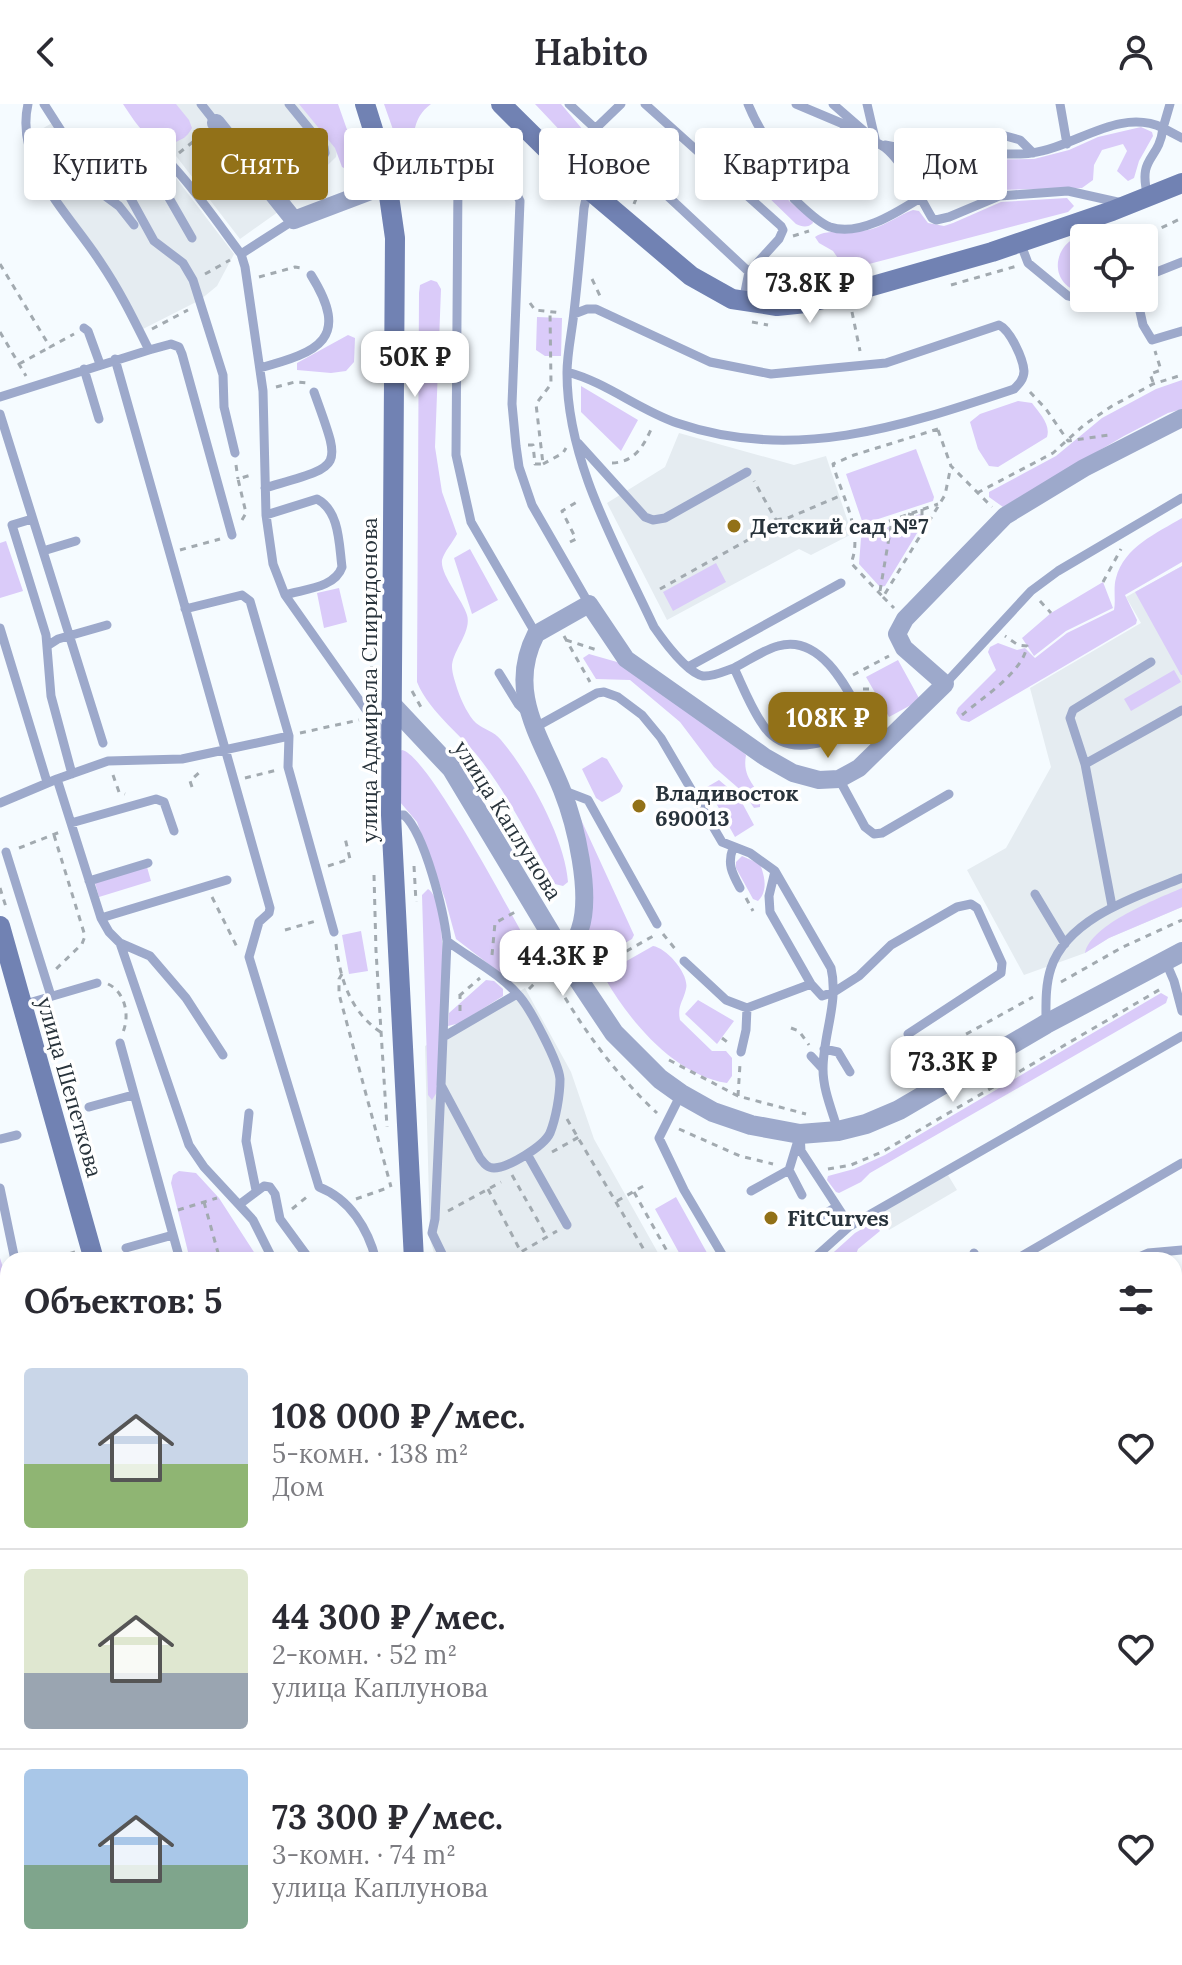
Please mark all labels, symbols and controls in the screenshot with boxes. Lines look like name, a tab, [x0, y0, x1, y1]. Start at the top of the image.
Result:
text: Habito	[534, 29, 648, 75]
icon: back	[24, 30, 68, 74]
icon: person	[1114, 30, 1158, 74]
chip: Купить	[24, 128, 176, 200]
chip: Снять	[192, 128, 328, 200]
chip: Фильтры	[344, 128, 523, 200]
chip: Новое	[539, 128, 679, 200]
chip: Квартира	[695, 128, 878, 200]
chip: Дом	[894, 128, 1007, 200]
map controls	[1070, 224, 1158, 312]
button: locate	[1070, 224, 1158, 312]
pin: 73.8K ₽	[736, 257, 884, 325]
text: 73.8K ₽	[765, 266, 855, 299]
pin: 50K ₽	[359, 331, 471, 399]
text: 50K ₽	[379, 340, 451, 373]
place label: Детский сад №7	[750, 512, 929, 540]
street label: улица Адмирала Спиридонова	[355, 517, 383, 843]
marker: Детский сад №7	[725, 517, 743, 535]
pin: 108K ₽	[763, 692, 893, 760]
text: 108K ₽	[786, 701, 870, 734]
street label: улица Каплунова	[448, 735, 568, 905]
place label: Владивосток 690013	[655, 779, 799, 832]
marker: Владивосток 690013	[630, 797, 648, 815]
pin: 44.3K ₽	[489, 930, 637, 998]
text: 44.3K ₽	[518, 939, 608, 972]
street label: улица Шепеткова	[31, 994, 109, 1180]
pin: 73.3K ₽	[879, 1036, 1027, 1104]
text: 73.3K ₽	[909, 1045, 997, 1078]
place label: FitCurves	[787, 1204, 889, 1232]
marker: FitCurves	[762, 1209, 780, 1227]
icon: filters	[1114, 1278, 1158, 1322]
text: Объектов: 5	[24, 1279, 222, 1322]
text: 108 000 ₽/мес.	[272, 1394, 525, 1437]
icon: home	[88, 1400, 184, 1496]
icon: heart	[1114, 1426, 1158, 1470]
text: 5-комн. · 138 m²	[272, 1437, 468, 1470]
text: Дом	[272, 1470, 324, 1503]
text: 44 300 ₽/мес.	[272, 1595, 506, 1638]
icon: home	[88, 1601, 184, 1697]
icon: heart	[1114, 1627, 1158, 1671]
text: 2-комн. · 52 m²	[272, 1638, 457, 1671]
text: улица Каплунова	[272, 1671, 488, 1704]
text: 73 300 ₽/мес.	[272, 1795, 503, 1838]
icon: home	[88, 1801, 184, 1897]
icon: heart	[1114, 1827, 1158, 1871]
text: 3-комн. · 74 m²	[272, 1838, 456, 1871]
text: улица Каплунова	[272, 1871, 488, 1904]

